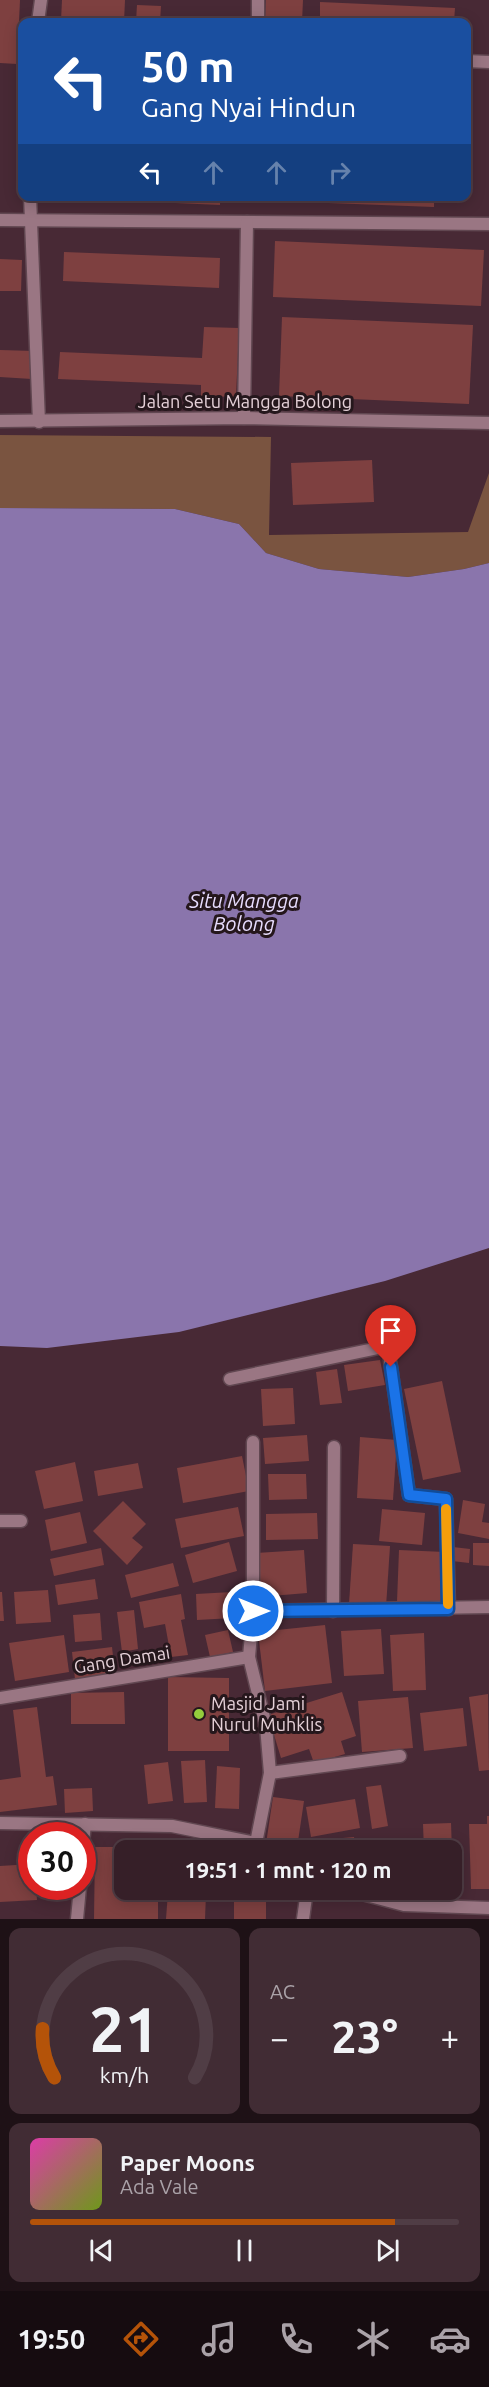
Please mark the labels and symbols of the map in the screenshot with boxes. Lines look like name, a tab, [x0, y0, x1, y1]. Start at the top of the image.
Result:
street label: Jalan Setu Mangga Bolong	[138, 391, 352, 411]
water label: Situ Mangga Bolong	[188, 889, 299, 935]
pin	[365, 1305, 416, 1367]
position arrow	[221, 1579, 285, 1643]
street label: Gang Damai	[72, 1642, 171, 1676]
place label: Masjid Jami Nurul Muhklis	[211, 1693, 322, 1734]
marker: Masjid Jami Nurul Muhklis	[192, 1707, 206, 1721]
speed limit sign: 30	[18, 1822, 96, 1900]

